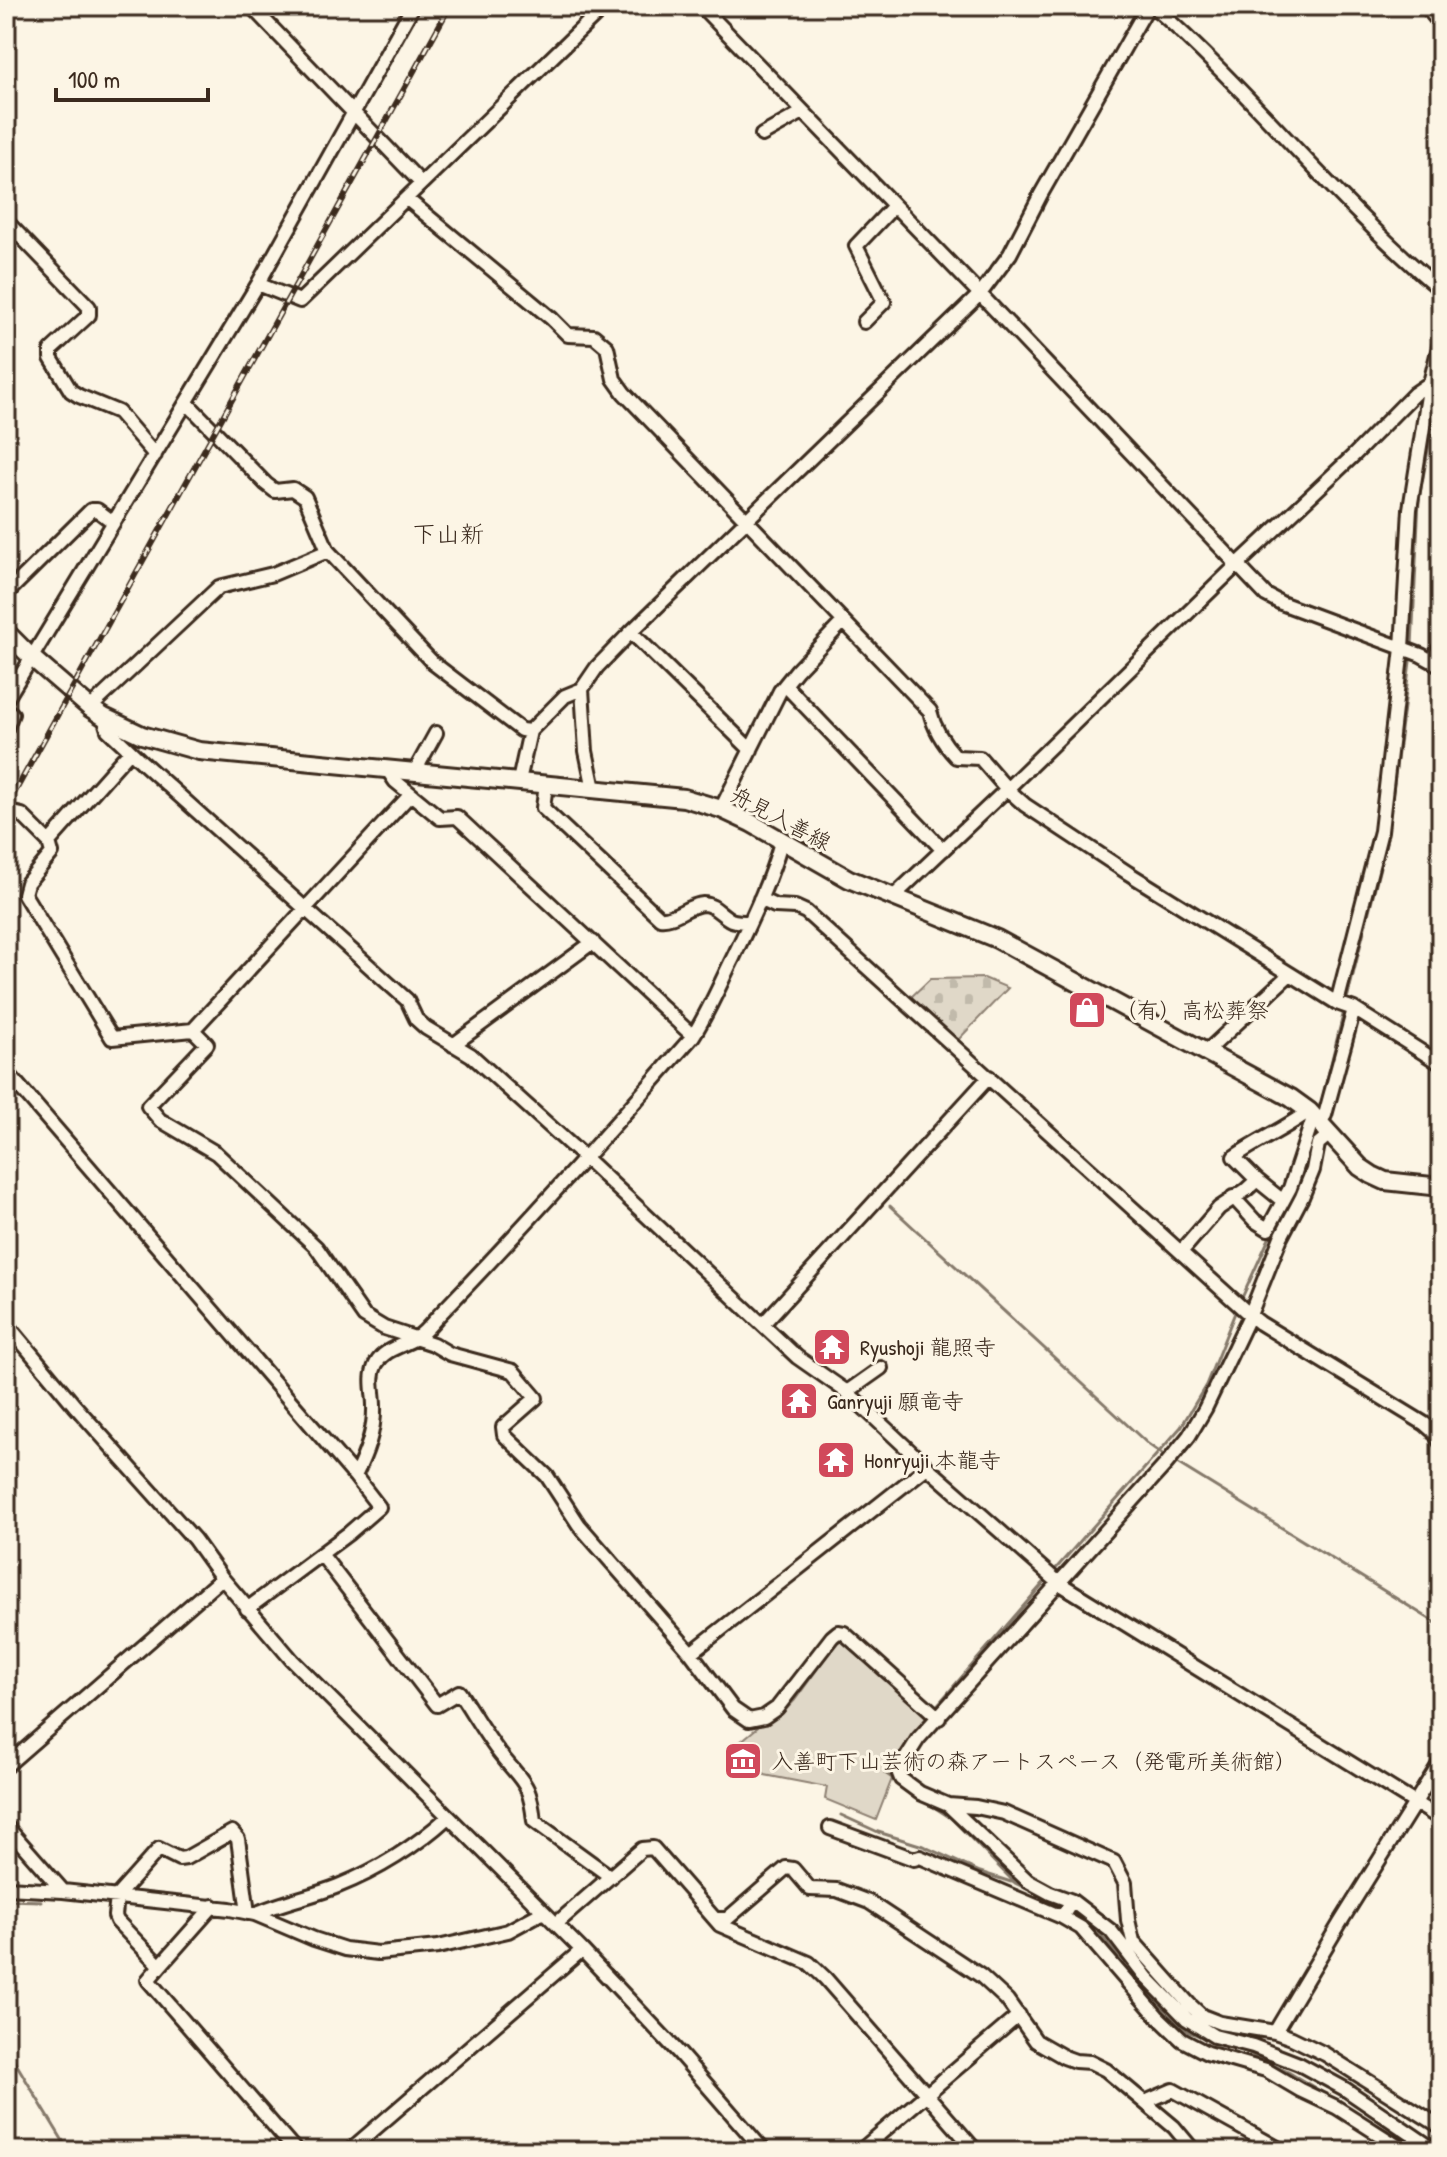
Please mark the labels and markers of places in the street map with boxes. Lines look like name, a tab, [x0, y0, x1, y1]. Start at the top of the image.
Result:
shop icon: （有）高松葬祭	[1066, 989, 1108, 1031]
place label: （有）高松葬祭	[1115, 995, 1269, 1025]
temple icon: Ryushoji 龍照寺	[811, 1326, 853, 1368]
place label: Ryushoji 龍照寺	[860, 1332, 996, 1362]
temple icon: Ganryuji 願竜寺	[778, 1380, 820, 1422]
place label: Ganryuji 願竜寺	[827, 1386, 964, 1416]
temple icon: Honryuji 本龍寺	[815, 1439, 857, 1481]
place label: Honryuji 本龍寺	[864, 1445, 1001, 1475]
museum icon: 入善町下山芸術の森アートスペース（発電所美術館）	[722, 1740, 764, 1782]
place label: 入善町下山芸術の森アートスペース（発電所美術館）	[771, 1746, 1297, 1776]

